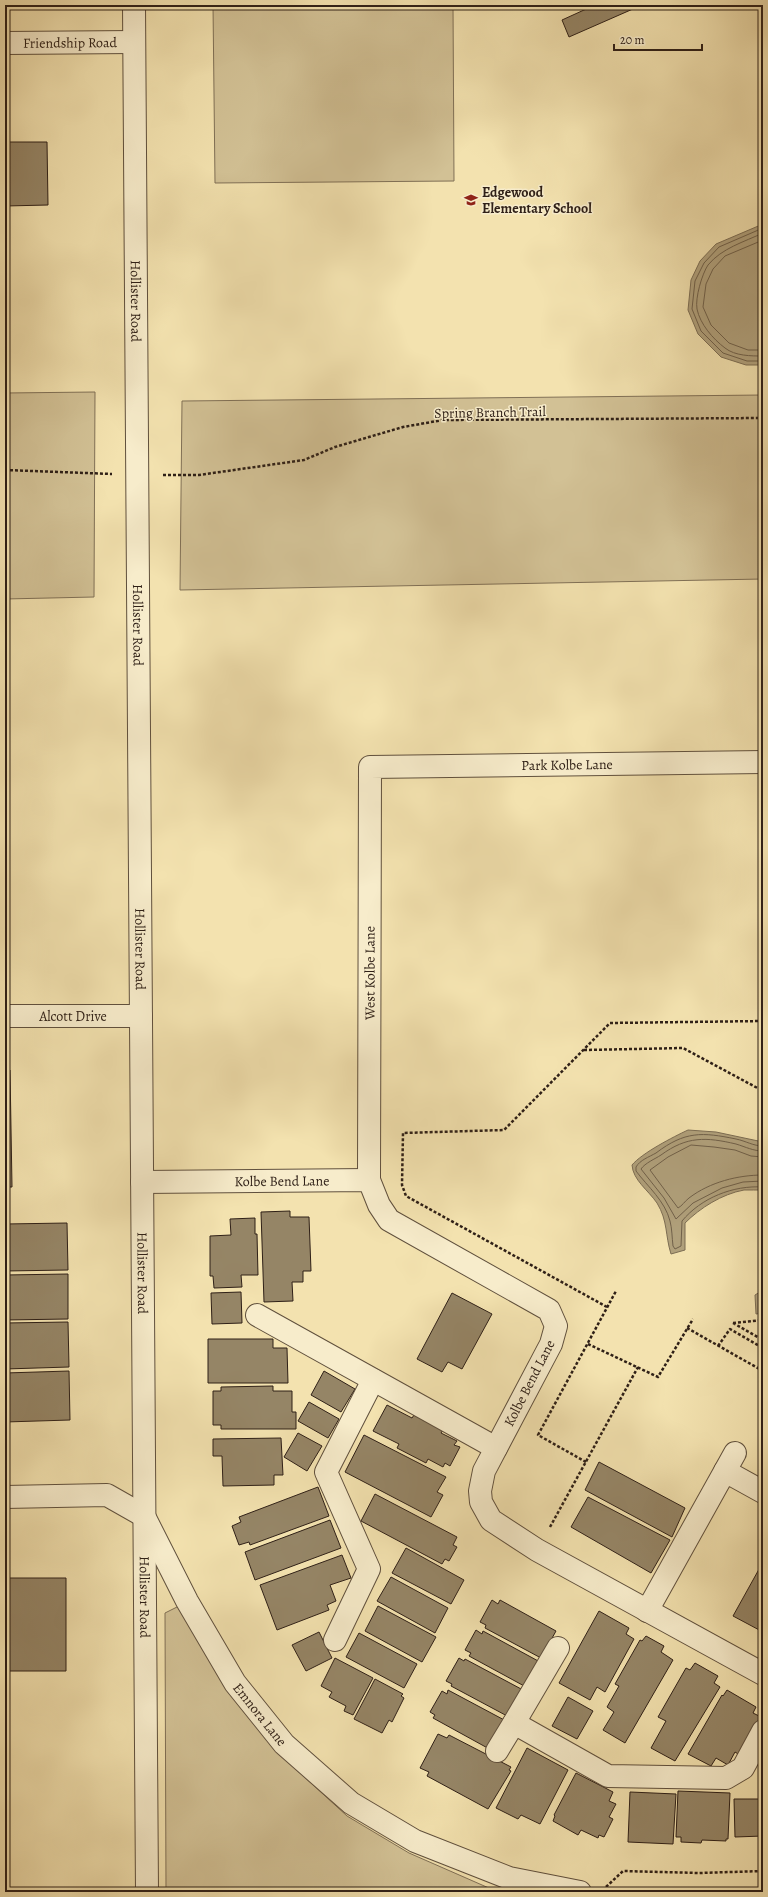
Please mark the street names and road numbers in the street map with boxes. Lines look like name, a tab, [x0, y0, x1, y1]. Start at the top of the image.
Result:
street label: Friendship Road	[23, 33, 118, 53]
street label: Hollister Road	[126, 260, 145, 343]
street label: Spring Branch Trail	[434, 402, 547, 423]
street label: Hollister Road	[128, 584, 148, 666]
street label: Park Kolbe Lane	[521, 755, 613, 775]
street label: Hollister Road	[130, 908, 150, 990]
street label: West Kolbe Lane	[360, 926, 380, 1021]
street label: Alcott Drive	[38, 1007, 107, 1026]
street label: Kolbe Bend Lane	[234, 1171, 330, 1191]
street label: Hollister Road	[132, 1232, 152, 1314]
street label: Kolbe Bend Lane	[499, 1337, 559, 1430]
street label: Hollister Road	[135, 1556, 154, 1638]
street label: Emnora Lane	[228, 1679, 291, 1750]

